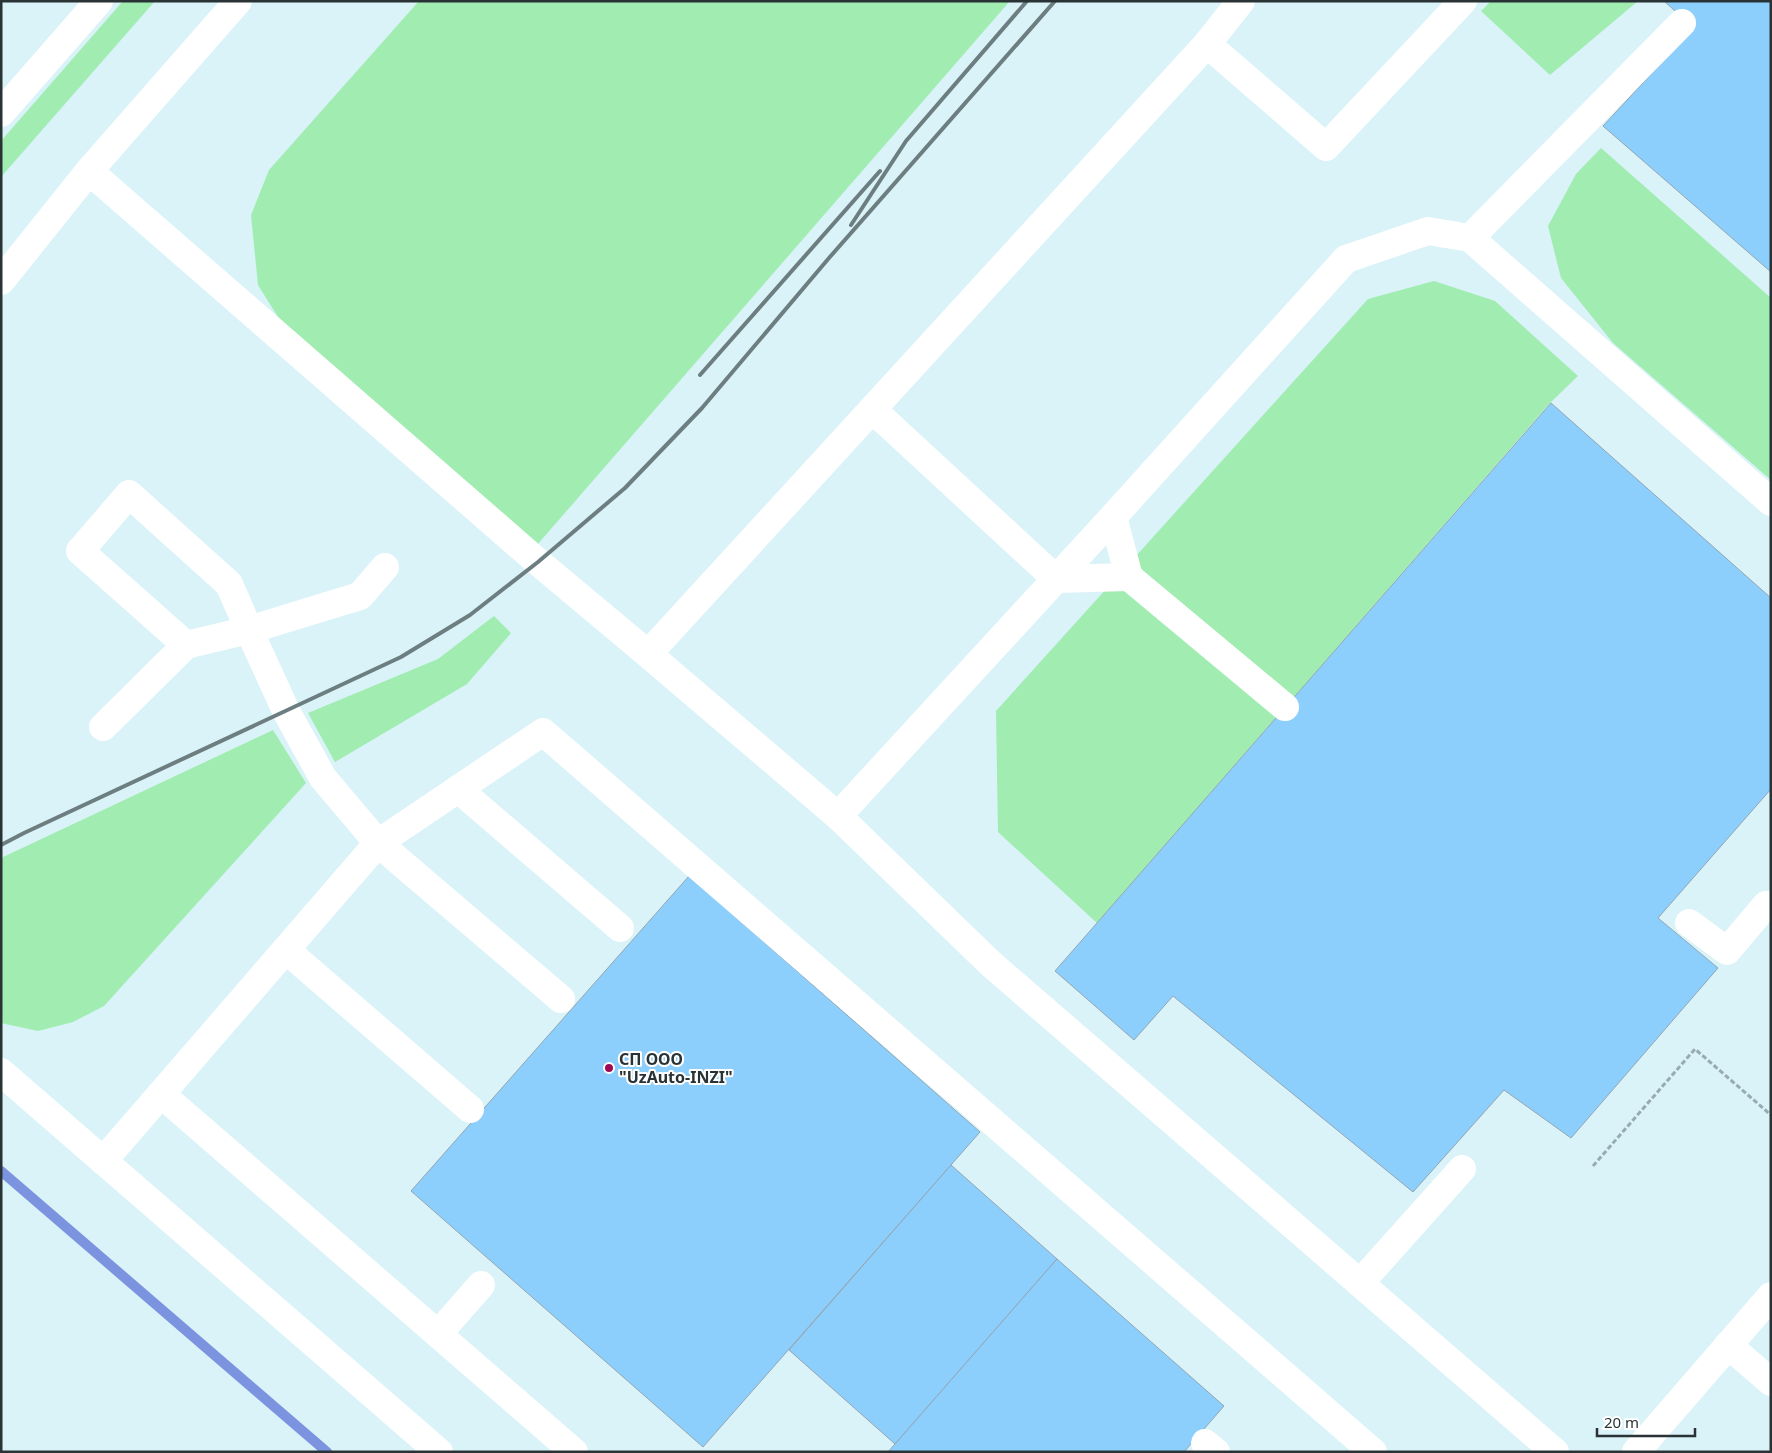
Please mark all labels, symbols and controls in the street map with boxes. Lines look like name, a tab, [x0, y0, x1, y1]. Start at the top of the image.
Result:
place label: СП ООО "UzAuto-INZI"	[619, 1048, 733, 1088]
marker: СП ООО "UzAuto-INZI"	[603, 1062, 615, 1074]
scale bar	[1597, 1406, 1694, 1438]
text: 20 m	[1604, 1412, 1639, 1432]

